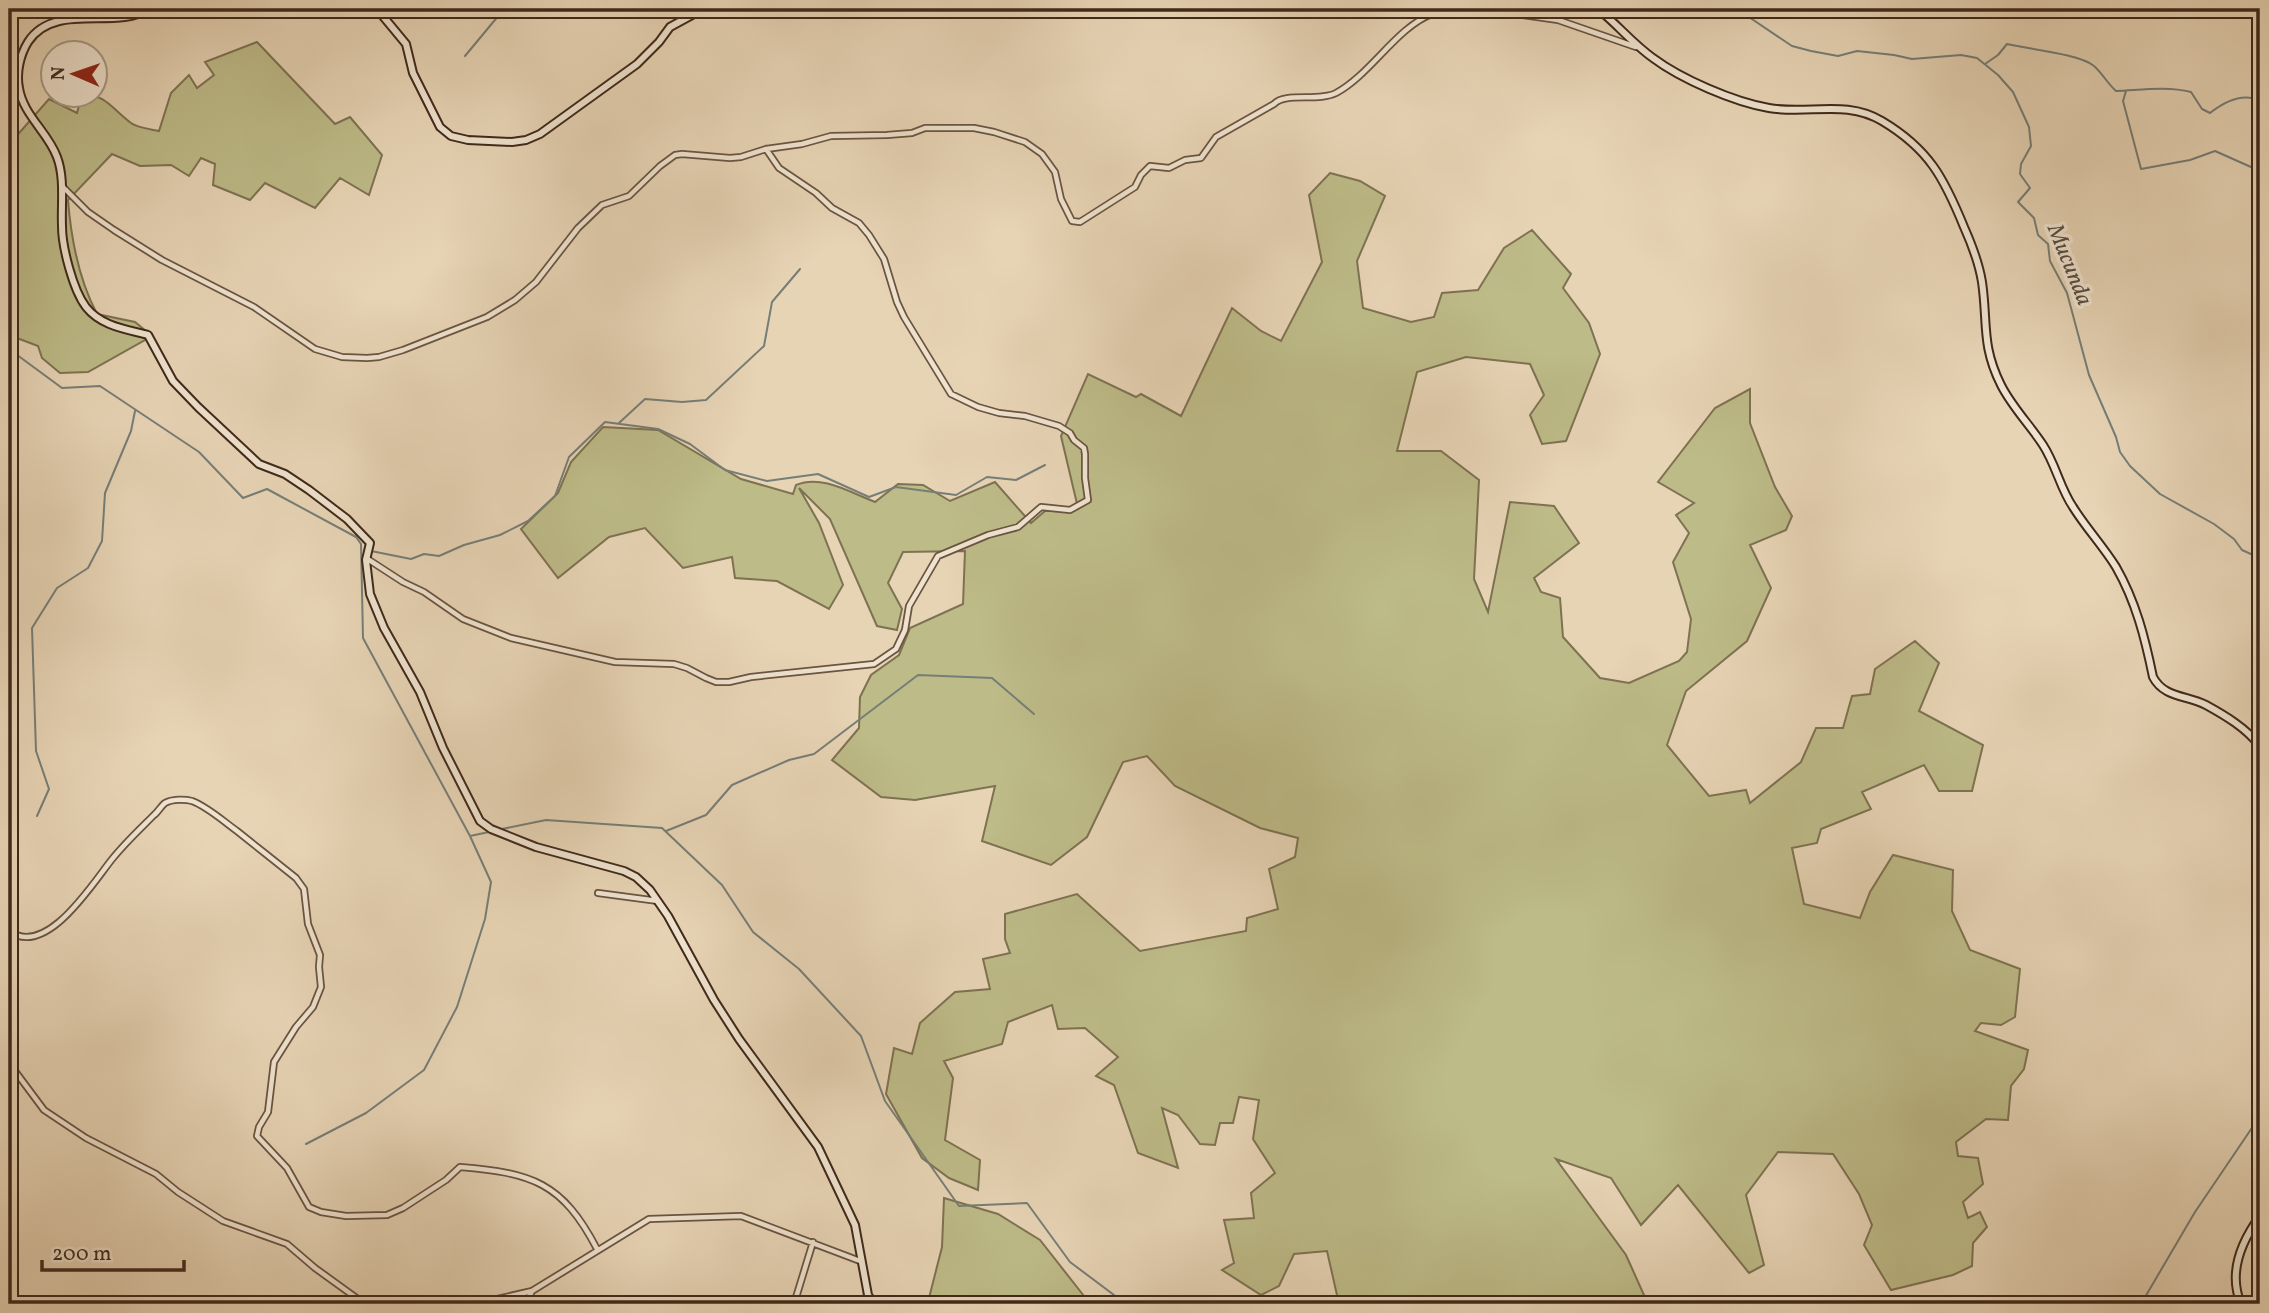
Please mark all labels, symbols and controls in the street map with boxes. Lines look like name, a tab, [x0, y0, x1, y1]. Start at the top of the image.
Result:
north arrow	[38, 38, 108, 108]
text: N	[46, 66, 72, 81]
water label: Mucunda	[2038, 218, 2100, 311]
scale bar	[42, 1229, 184, 1273]
text: 200 m	[52, 1240, 112, 1269]

